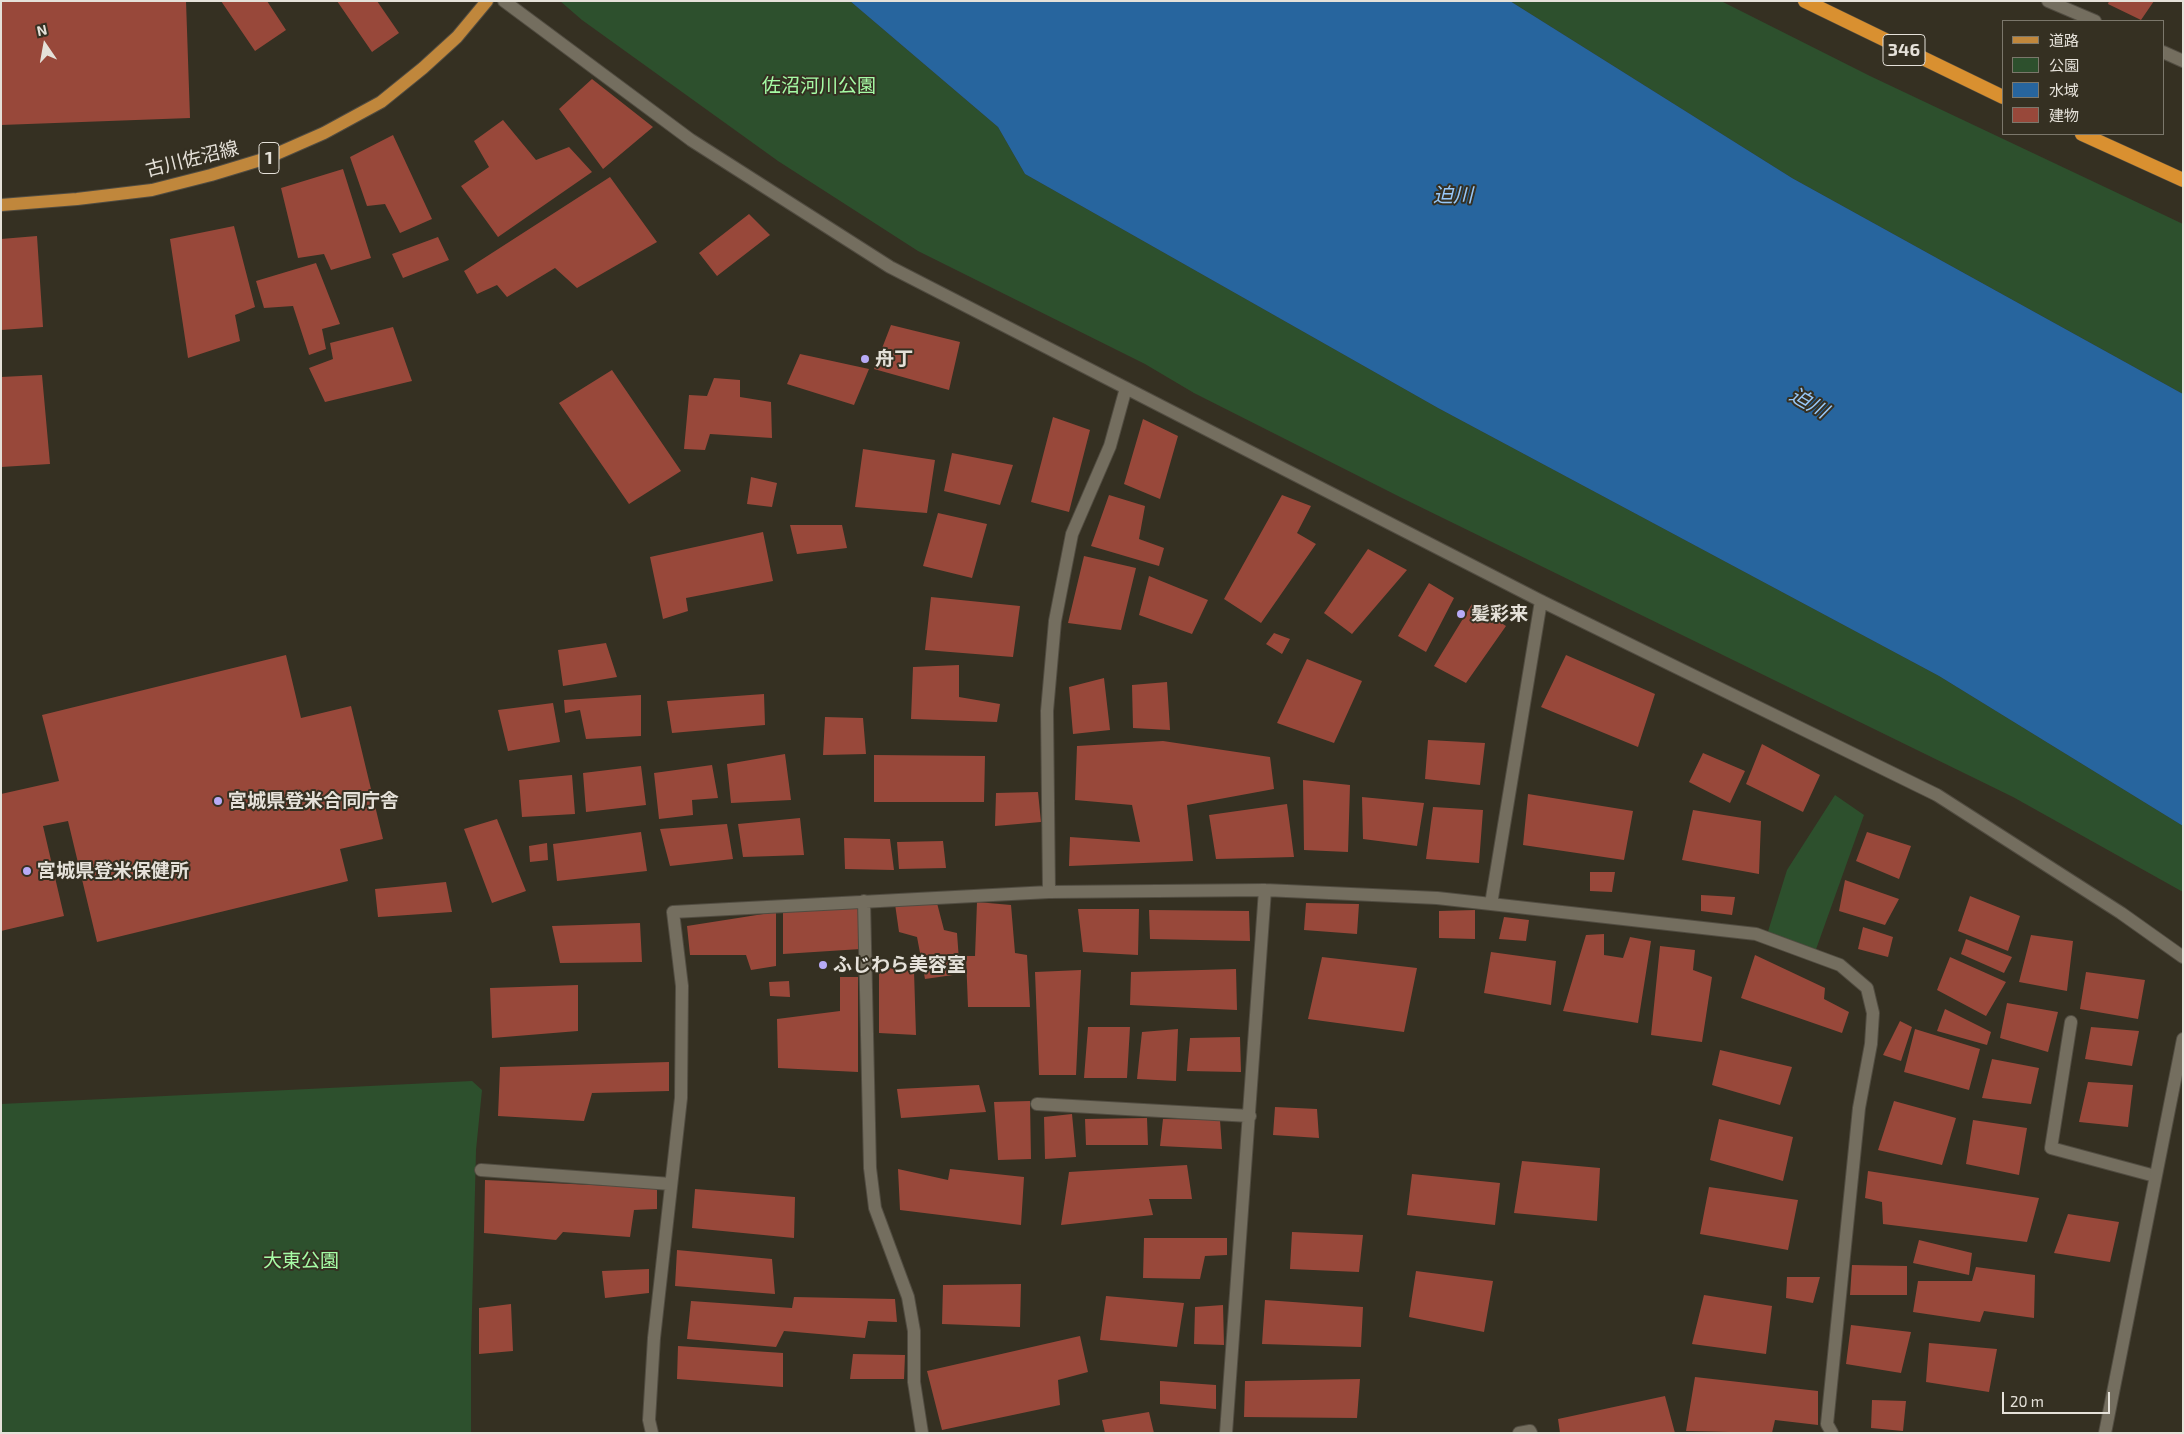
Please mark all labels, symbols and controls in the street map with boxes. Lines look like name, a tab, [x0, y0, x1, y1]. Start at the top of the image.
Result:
north arrow	[20, 20, 70, 70]
text: N	[35, 20, 48, 39]
legend	[2002, 20, 2164, 135]
text: 道路	[2049, 31, 2079, 49]
road number: 346	[1883, 34, 1925, 66]
text: 公園	[2049, 56, 2079, 74]
park label: 佐沼河川公園	[762, 75, 876, 97]
text: 水域	[2049, 81, 2079, 99]
text: 建物	[2049, 106, 2079, 124]
street label: 古川佐沼線	[143, 136, 241, 182]
road number: 1	[259, 142, 279, 174]
water label: 迫川	[1433, 183, 1473, 207]
place label: 舟丁	[875, 348, 913, 370]
marker: 舟丁	[859, 353, 871, 365]
water label: 迫川	[1786, 383, 1832, 423]
place label: 髪彩来	[1471, 603, 1528, 625]
marker: 髪彩来	[1455, 608, 1467, 620]
place label: 宮城県登米合同庁舎	[228, 790, 399, 812]
marker: 宮城県登米合同庁舎	[212, 795, 224, 807]
place label: 宮城県登米保健所	[37, 860, 189, 882]
marker: 宮城県登米保健所	[21, 865, 33, 877]
place label: ふじわら美容室	[833, 954, 966, 976]
marker: ふじわら美容室	[817, 959, 829, 971]
park label: 大東公園	[263, 1250, 339, 1272]
scale bar	[2004, 1382, 2112, 1414]
text: 20 m	[2010, 1392, 2044, 1410]

